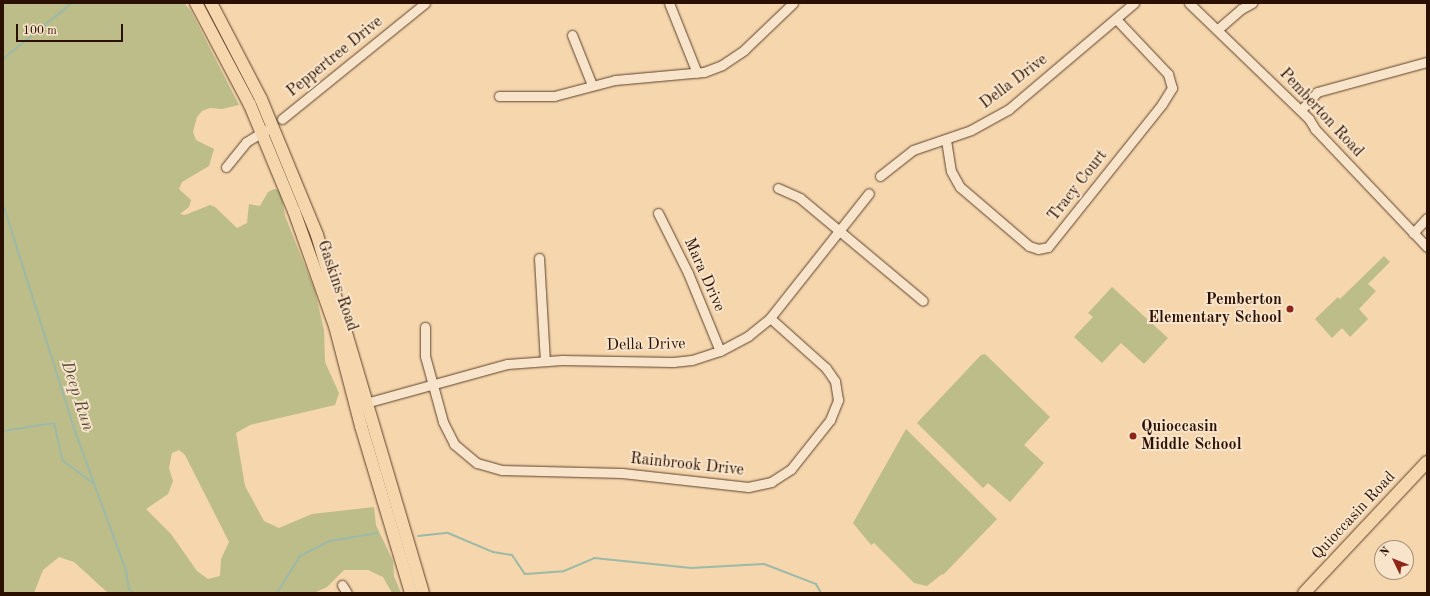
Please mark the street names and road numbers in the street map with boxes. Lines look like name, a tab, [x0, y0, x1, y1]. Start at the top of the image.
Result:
street label: Peppertree Drive	[283, 13, 387, 101]
street label: Della Drive	[977, 50, 1051, 114]
street label: Pemberton Road	[1275, 65, 1367, 161]
street label: Tracy Court	[1044, 147, 1112, 225]
street label: Mara Drive	[679, 235, 729, 315]
street label: Gaskins Road	[313, 238, 361, 334]
street label: Della Drive	[606, 335, 686, 355]
street label: Rainbrook Drive	[629, 449, 745, 481]
street label: Quioccasin Road	[1308, 468, 1400, 564]

